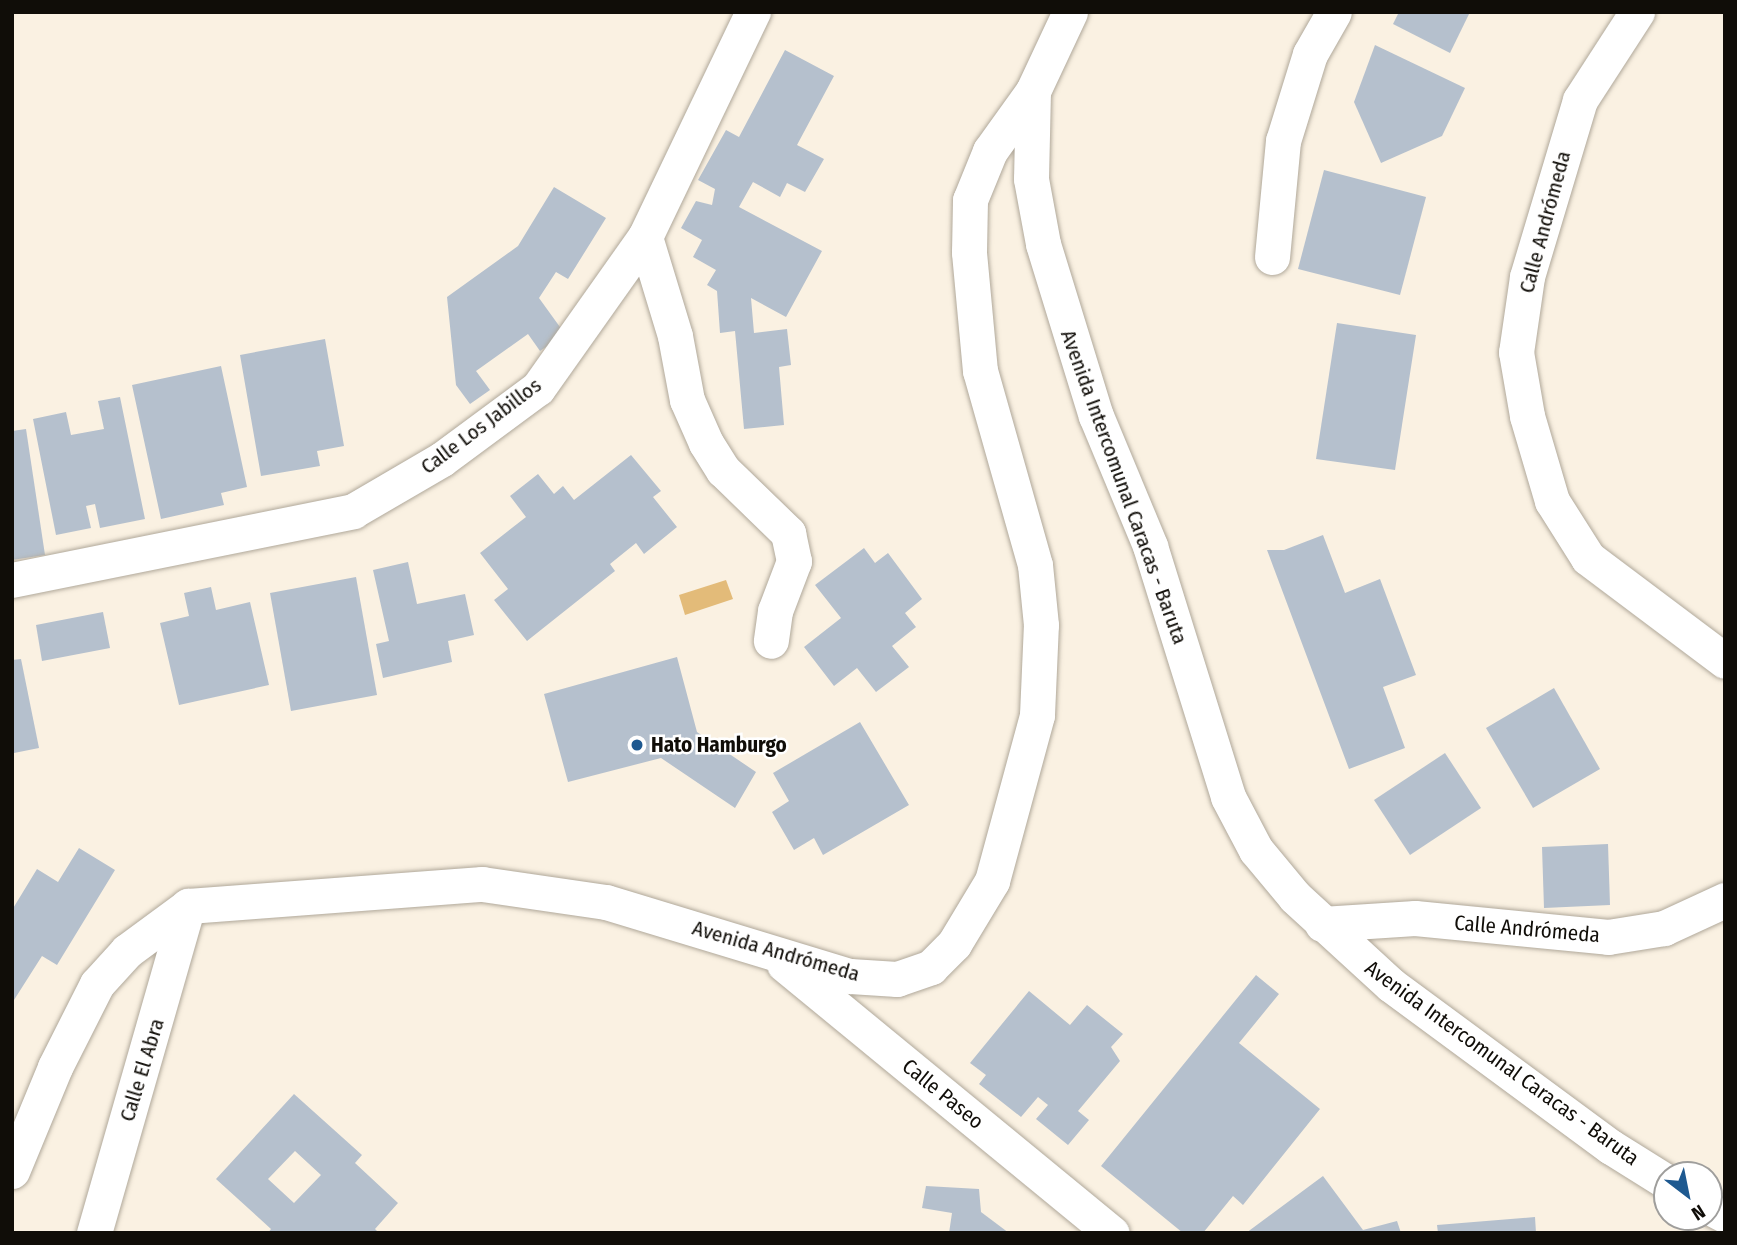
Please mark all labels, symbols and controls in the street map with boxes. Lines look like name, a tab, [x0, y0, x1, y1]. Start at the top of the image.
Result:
street label: Calle Andrómeda	[1514, 148, 1576, 296]
street label: Avenida Intercomunal Caracas - Baruta	[1055, 326, 1193, 648]
street label: Calle Los Jabillos	[416, 373, 546, 479]
place label: Hato Hamburgo	[651, 732, 787, 758]
marker: Hato Hamburgo	[629, 737, 645, 753]
street label: Calle Andrómeda	[1453, 910, 1601, 948]
street label: Avenida Andrómeda	[689, 915, 863, 987]
street label: Avenida Intercomunal Caracas - Baruta	[1360, 955, 1644, 1171]
street label: Calle El Abra	[114, 1016, 170, 1124]
street label: Calle Paseo	[897, 1054, 989, 1134]
north arrow	[1653, 1161, 1723, 1231]
text: N	[1687, 1200, 1709, 1225]

